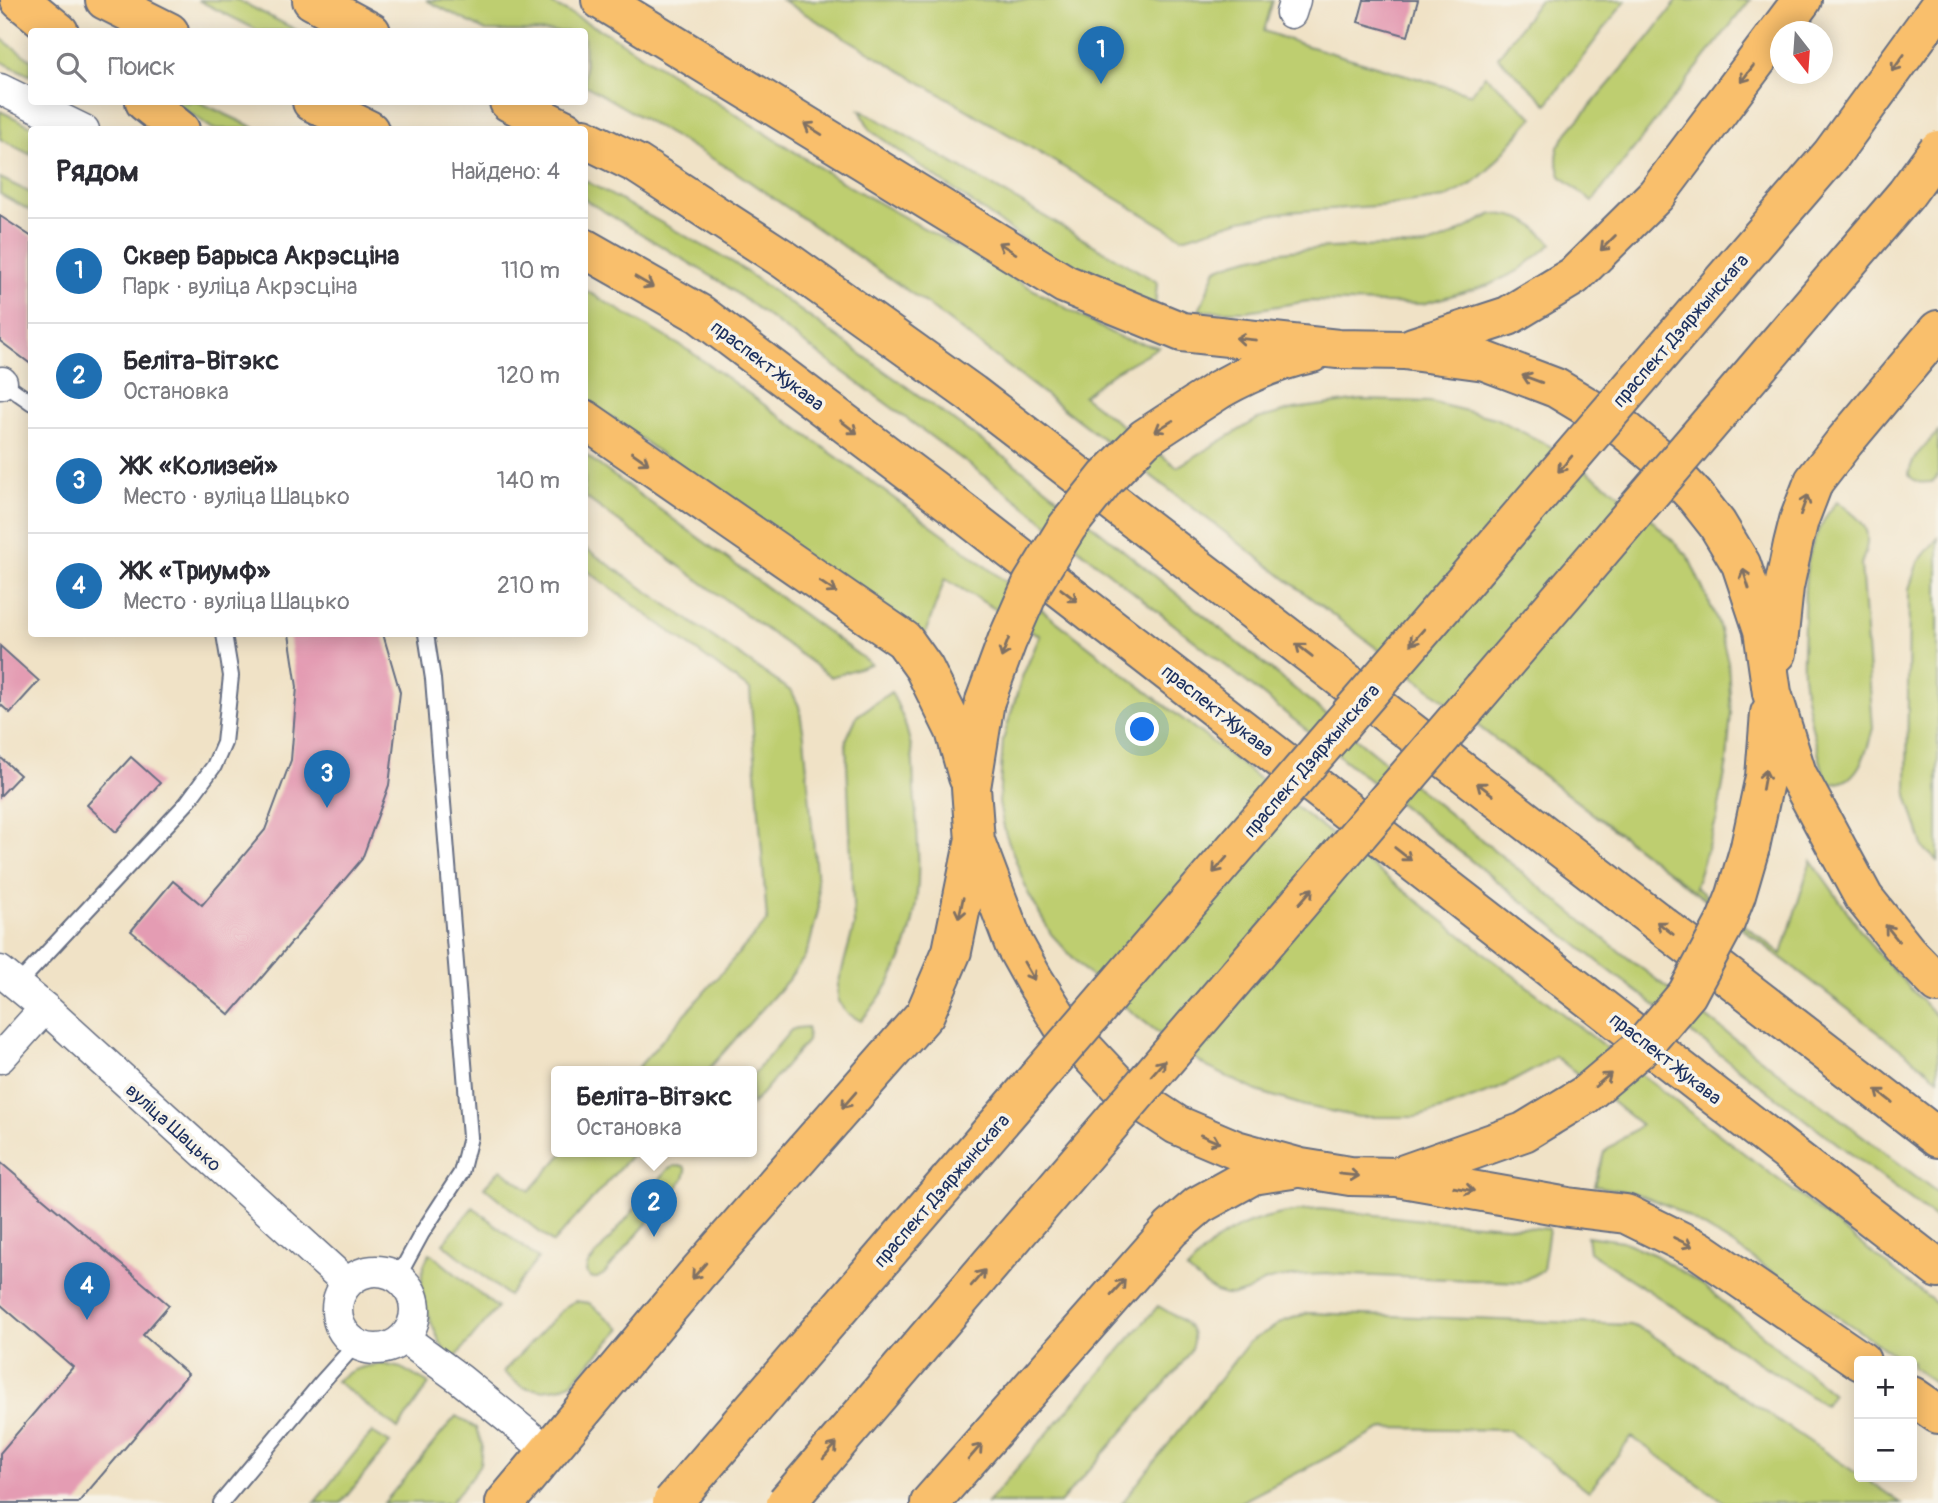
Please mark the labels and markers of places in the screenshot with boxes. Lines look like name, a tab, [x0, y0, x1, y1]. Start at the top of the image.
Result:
pin: 1	[1078, 26, 1124, 84]
pin: 3	[304, 750, 350, 808]
pin: 2	[631, 1179, 677, 1237]
pin: 4	[64, 1262, 110, 1320]

